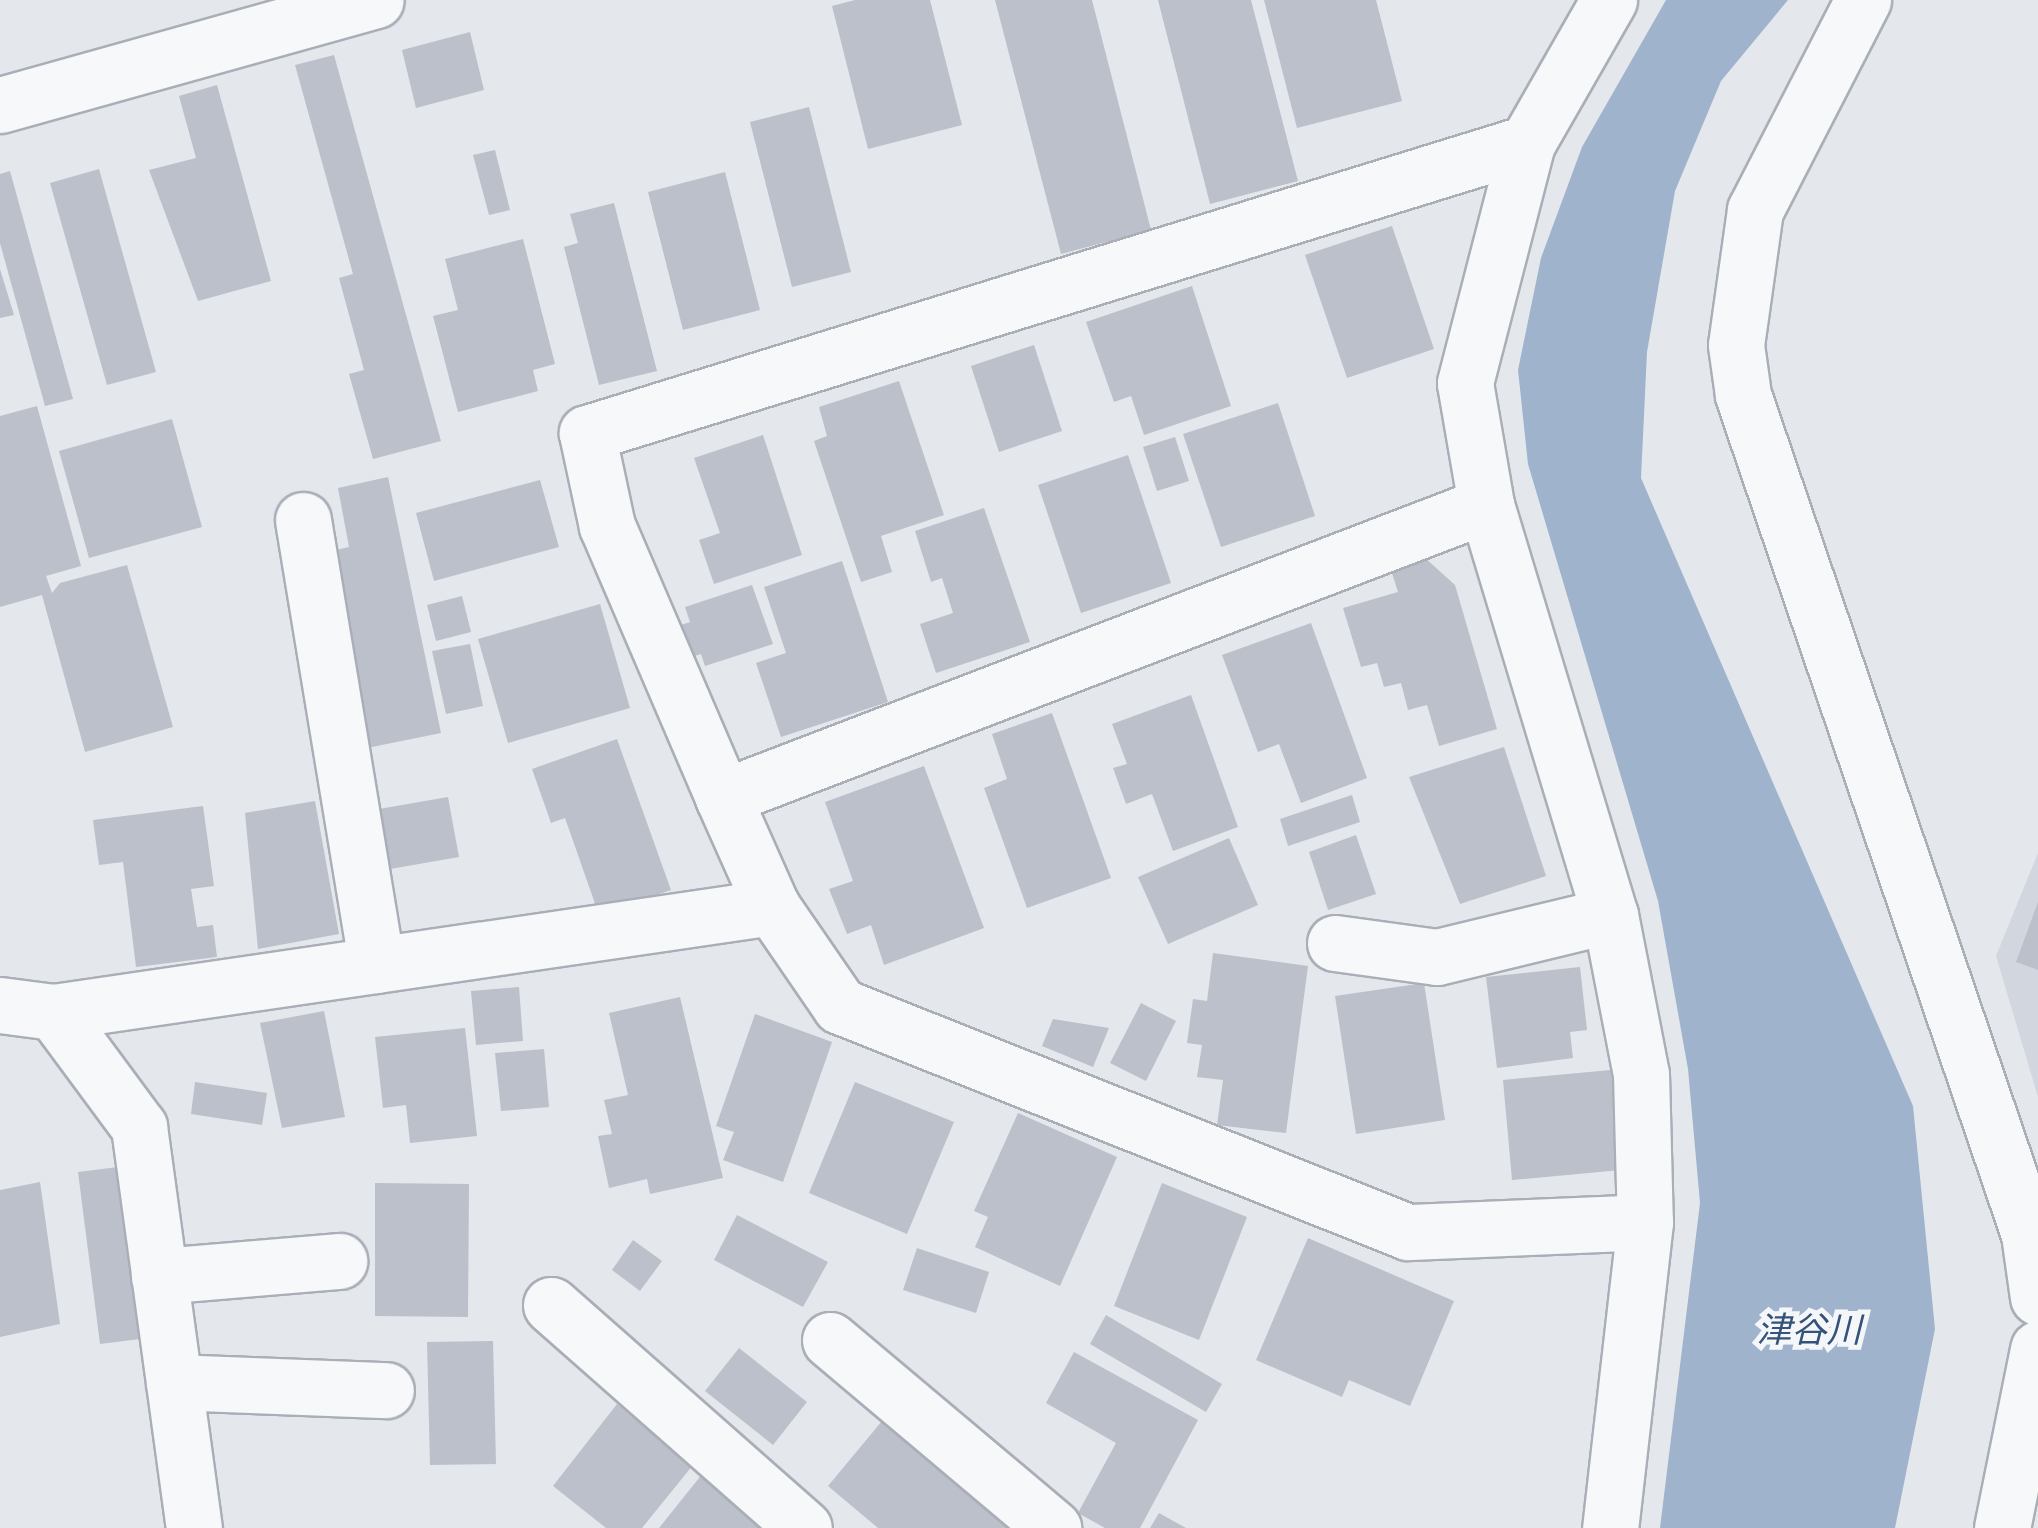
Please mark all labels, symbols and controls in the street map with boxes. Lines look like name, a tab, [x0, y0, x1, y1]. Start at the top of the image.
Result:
water label: 津谷川	[1757, 1309, 1861, 1351]

